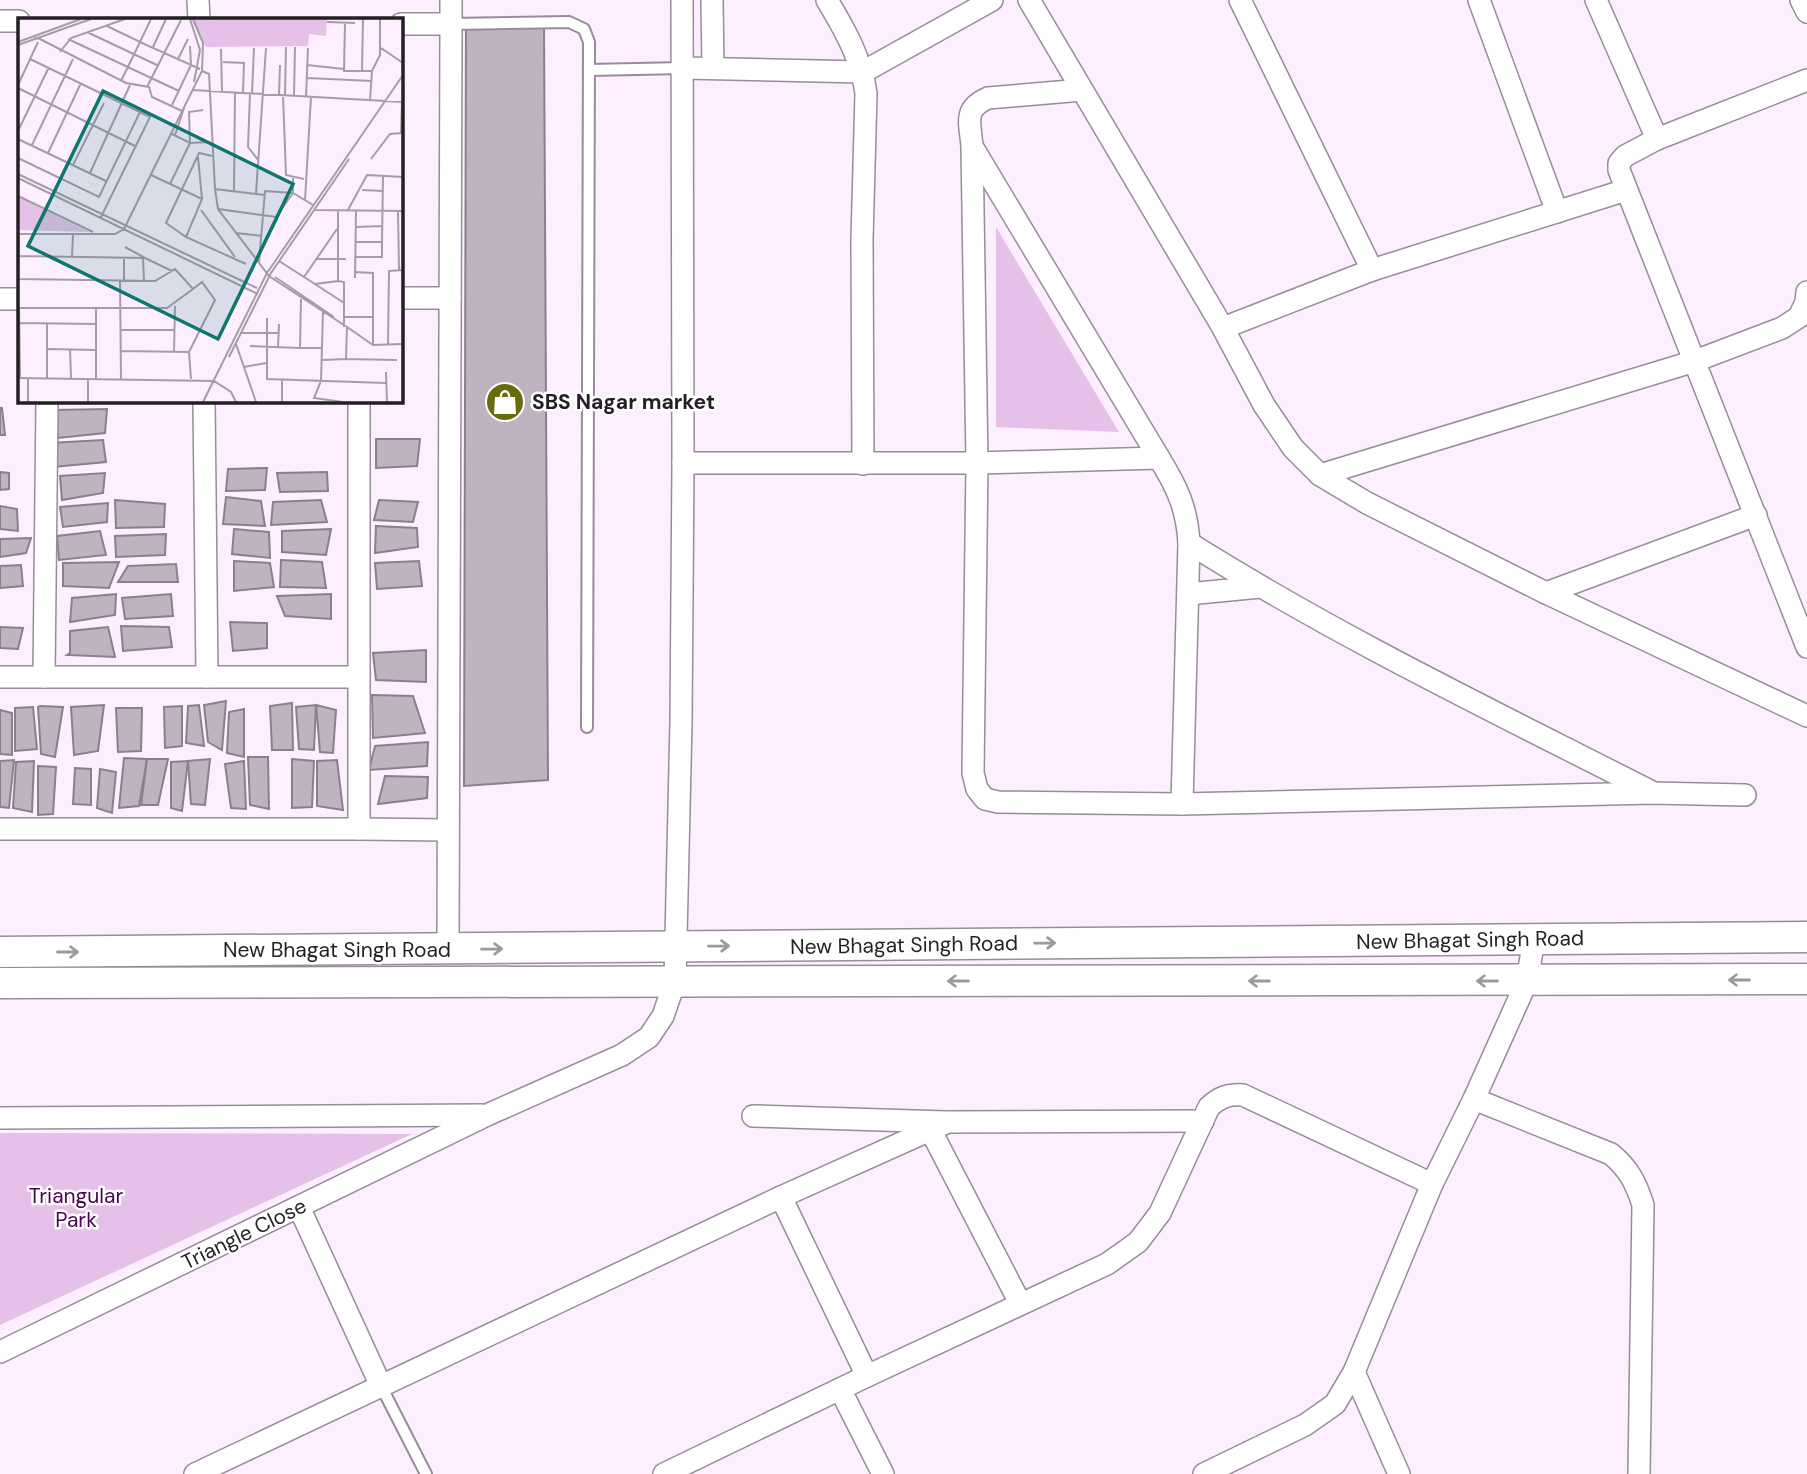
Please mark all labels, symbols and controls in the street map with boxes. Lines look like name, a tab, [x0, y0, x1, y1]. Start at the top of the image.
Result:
inset map	[18, 18, 402, 402]
shop icon: SBS Nagar market	[484, 381, 526, 423]
place label: SBS Nagar market	[532, 388, 715, 416]
street label: New Bhagat Singh Road	[1356, 924, 1584, 956]
street label: New Bhagat Singh Road	[790, 929, 1018, 961]
street label: New Bhagat Singh Road	[223, 936, 451, 964]
one-way arrow	[1033, 937, 1056, 950]
one-way arrow	[707, 940, 730, 953]
one-way arrow	[480, 942, 503, 955]
one-way arrow	[56, 945, 79, 959]
one-way arrow	[1728, 973, 1751, 987]
one-way arrow	[947, 974, 970, 988]
one-way arrow	[1248, 974, 1271, 988]
one-way arrow	[1476, 974, 1499, 988]
park label: Triangular Park	[29, 1182, 123, 1234]
street label: Triangle Close	[177, 1192, 311, 1276]

